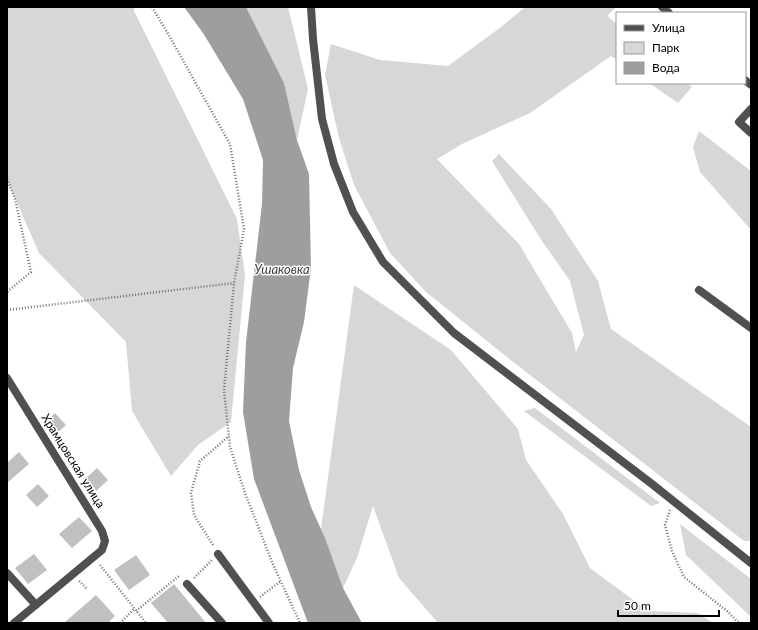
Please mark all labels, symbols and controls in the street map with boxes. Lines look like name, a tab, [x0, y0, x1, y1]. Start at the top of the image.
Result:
legend	[616, 12, 746, 84]
text: Улица	[652, 20, 685, 35]
text: Парк	[652, 40, 680, 55]
text: Вода	[652, 60, 680, 75]
water label: Ушаковка	[254, 261, 310, 277]
street label: Храмцовская улица	[38, 411, 109, 511]
scale bar	[618, 592, 719, 618]
text: 50 m	[624, 598, 651, 613]

